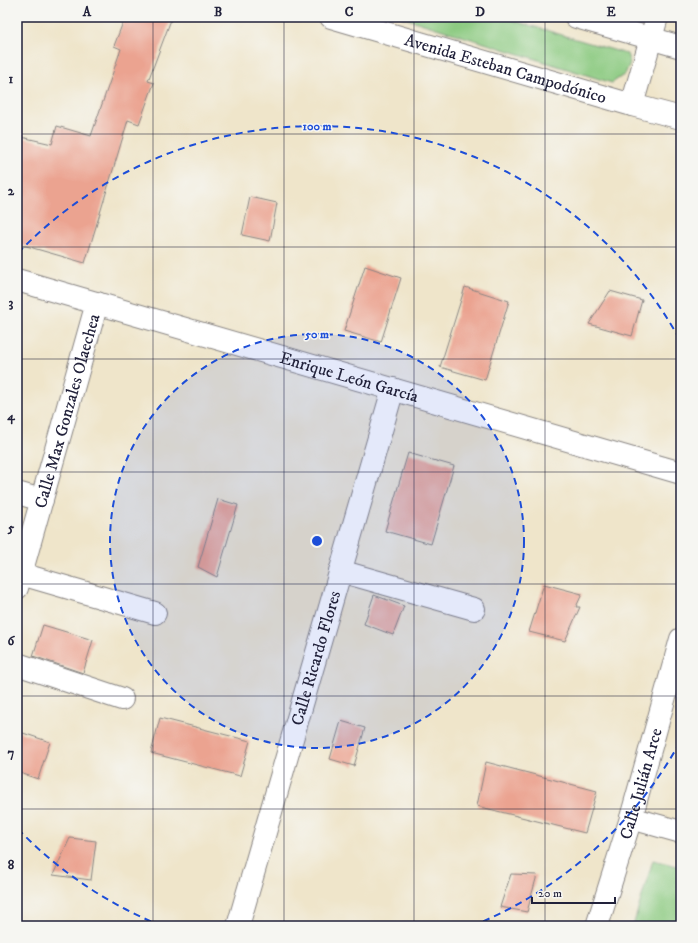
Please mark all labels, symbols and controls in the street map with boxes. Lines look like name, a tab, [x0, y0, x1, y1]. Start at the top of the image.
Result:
text: A	[82, 4, 92, 20]
text: B	[214, 4, 222, 20]
text: C	[345, 4, 354, 20]
text: D	[475, 4, 485, 20]
text: E	[606, 4, 616, 20]
street label: Avenida Esteban Campodónico	[402, 29, 609, 109]
text: 1	[9, 71, 14, 87]
text: 100 m	[303, 119, 331, 134]
text: 2	[8, 183, 15, 199]
text: 3	[9, 295, 14, 311]
street label: Calle Max Gonzales Olaechea	[30, 311, 106, 511]
text: 50 m	[304, 327, 329, 342]
street label: Enrique León García	[277, 347, 422, 408]
text: 4	[6, 408, 15, 425]
text: 5	[7, 520, 15, 536]
centre of rings	[310, 534, 324, 548]
street label: Calle Ricardo Flores	[286, 588, 346, 728]
text: 6	[8, 633, 16, 649]
street label: Calle Julián Arce	[615, 726, 668, 842]
text: 7	[8, 745, 15, 761]
text: 8	[8, 857, 15, 873]
scale bar	[532, 879, 615, 905]
text: 20 m	[538, 886, 562, 901]

